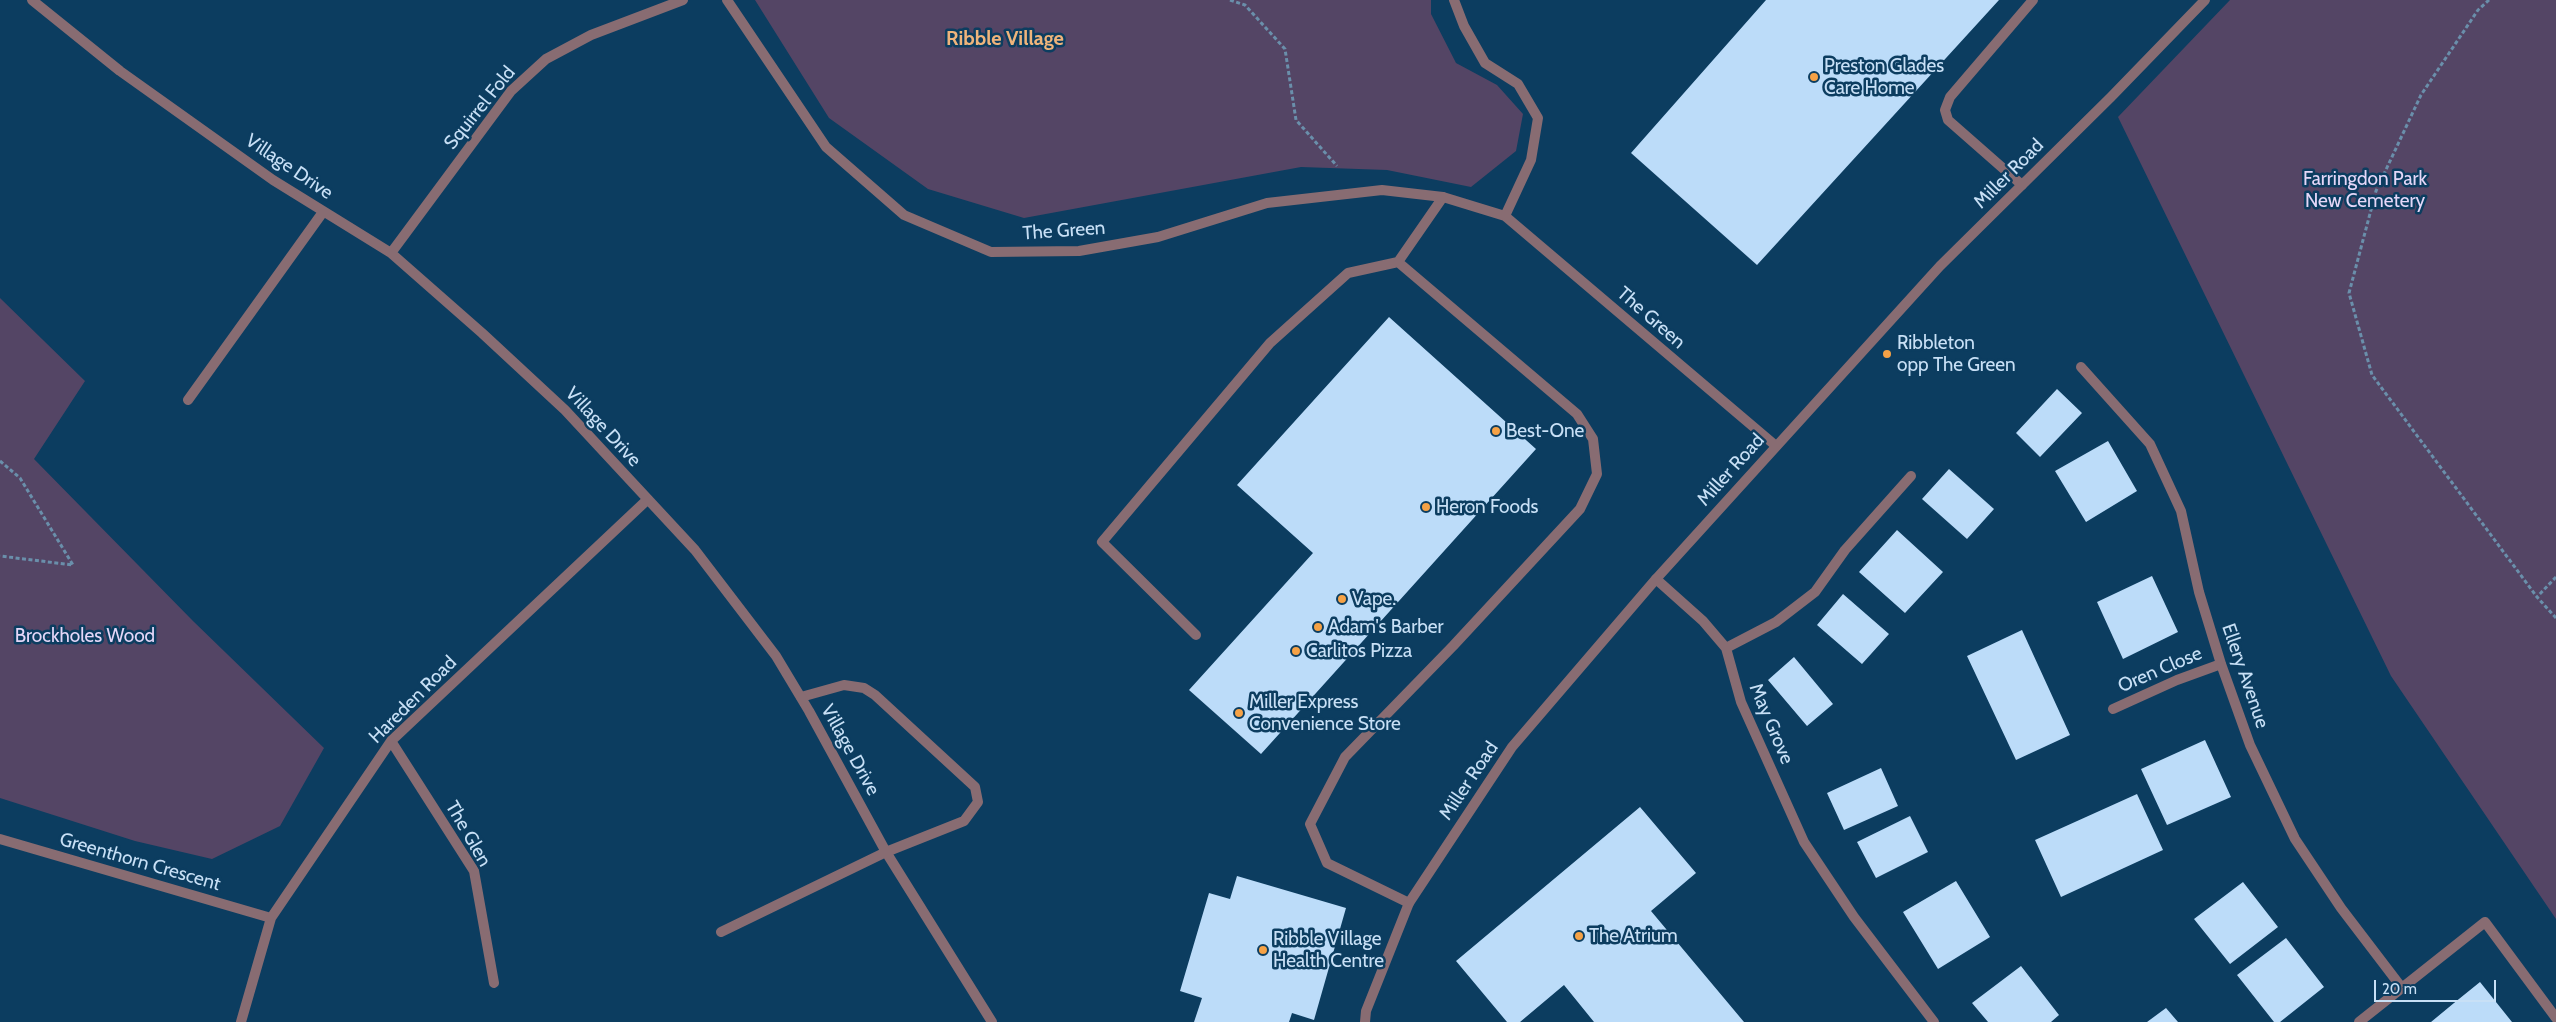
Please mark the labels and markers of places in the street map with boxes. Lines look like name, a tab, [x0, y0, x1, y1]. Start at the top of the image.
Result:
place label: Preston Glades Care Home	[1824, 55, 1944, 99]
marker: Preston Glades Care Home	[1808, 71, 1820, 83]
place label: Ribbleton opp The Green	[1897, 332, 2016, 376]
marker: Ribbleton opp The Green	[1881, 348, 1893, 360]
place label: Best-One	[1506, 420, 1584, 442]
marker: Best-One	[1490, 425, 1502, 437]
place label: Heron Foods	[1436, 496, 1538, 518]
marker: Heron Foods	[1420, 501, 1432, 513]
place label: Vape.	[1352, 588, 1396, 610]
marker: Vape.	[1336, 593, 1348, 605]
place label: Adam's Barber	[1328, 616, 1443, 638]
marker: Adam's Barber	[1312, 621, 1324, 633]
place label: Carlitos Pizza	[1306, 640, 1412, 662]
marker: Carlitos Pizza	[1290, 645, 1302, 657]
place label: Miller Express Convenience Store	[1249, 691, 1401, 735]
marker: Miller Express Convenience Store	[1233, 707, 1245, 719]
place label: The Atrium	[1589, 925, 1678, 947]
place label: Ribble Village Health Centre	[1273, 928, 1384, 972]
marker: The Atrium	[1573, 930, 1585, 942]
marker: Ribble Village Health Centre	[1257, 944, 1269, 956]

